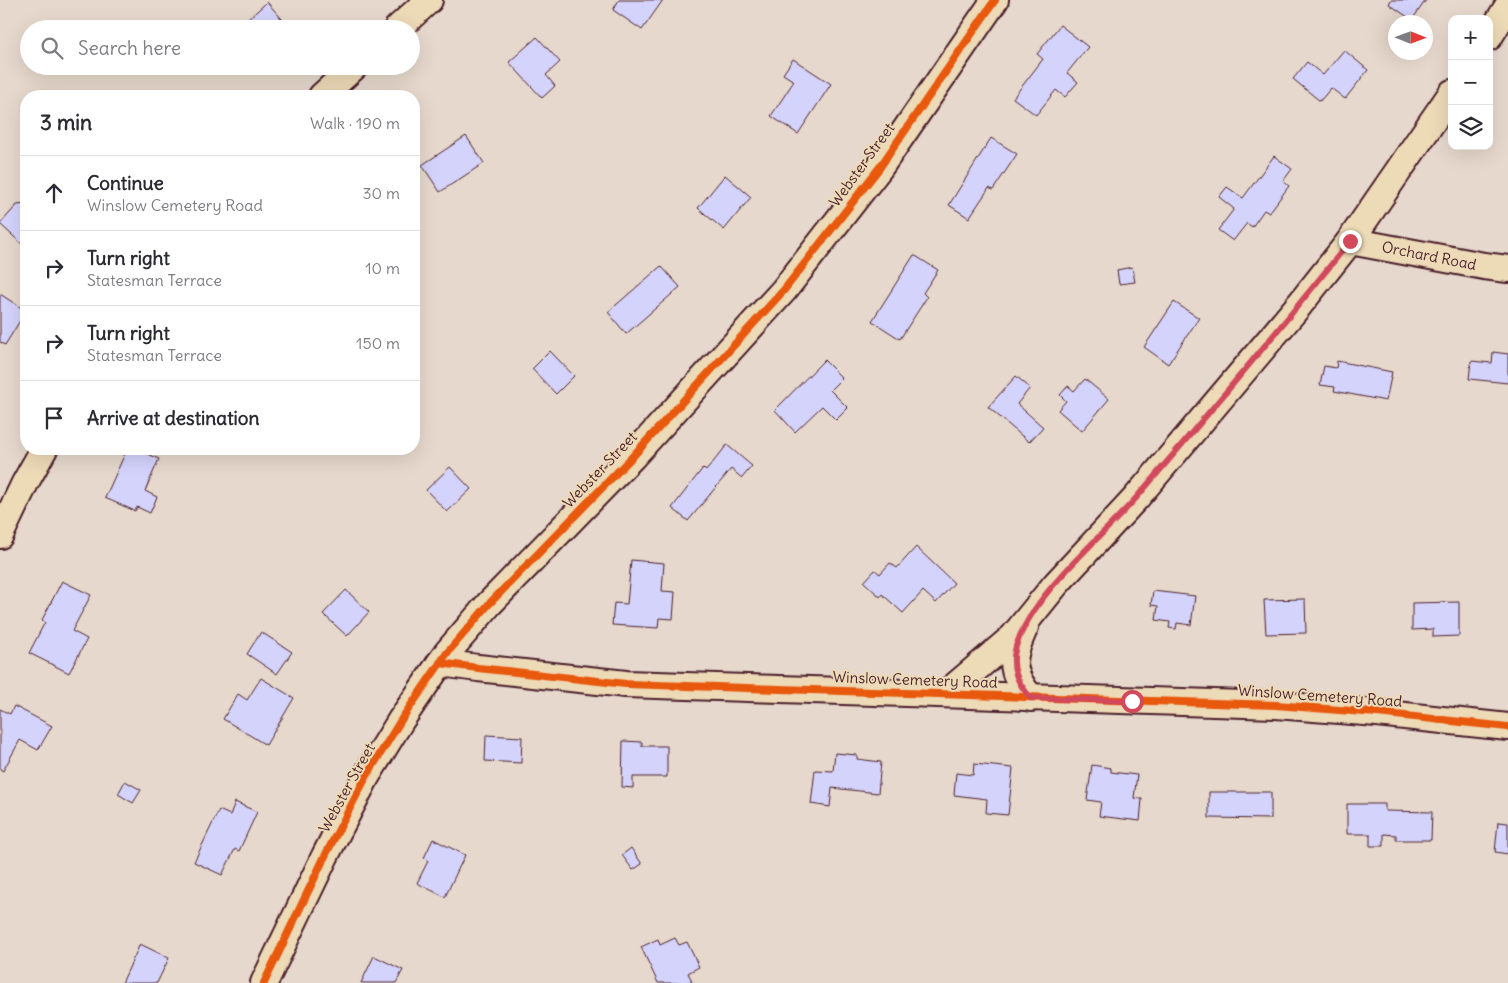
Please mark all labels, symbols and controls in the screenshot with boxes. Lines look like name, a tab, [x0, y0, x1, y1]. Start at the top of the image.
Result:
north arrow	[1388, 15, 1433, 60]
map controls	[1448, 15, 1493, 150]
button: +	[1448, 15, 1493, 60]
search box	[20, 20, 420, 75]
icon: search	[38, 34, 66, 62]
text: Search here	[78, 36, 181, 60]
button: −	[1448, 60, 1493, 105]
button: layers	[1448, 105, 1493, 150]
text: 3 min	[40, 109, 92, 136]
text: Walk · 190 m	[310, 113, 400, 133]
street label: Webster Street	[825, 119, 898, 210]
text: Continue	[87, 171, 164, 195]
icon: ahead	[40, 179, 68, 207]
text: 30 m	[363, 183, 400, 203]
text: Winslow Cemetery Road	[87, 195, 263, 215]
route end	[1339, 230, 1362, 253]
street label: Orchard Road	[1380, 237, 1478, 274]
text: Turn right	[87, 246, 170, 270]
icon: right	[40, 254, 68, 282]
text: 10 m	[365, 258, 400, 278]
text: Statesman Terrace	[87, 270, 222, 290]
text: Turn right	[87, 321, 170, 345]
icon: right	[40, 329, 68, 357]
text: 150 m	[356, 333, 400, 353]
text: Statesman Terrace	[87, 345, 222, 365]
icon: arrive	[40, 404, 68, 432]
text: Arrive at destination	[87, 406, 260, 430]
street label: Webster Street	[558, 427, 641, 512]
street label: Winslow Cemetery Road	[832, 667, 998, 692]
street label: Winslow Cemetery Road	[1237, 680, 1403, 711]
route start	[1121, 690, 1144, 713]
street label: Webster Street	[314, 740, 379, 836]

